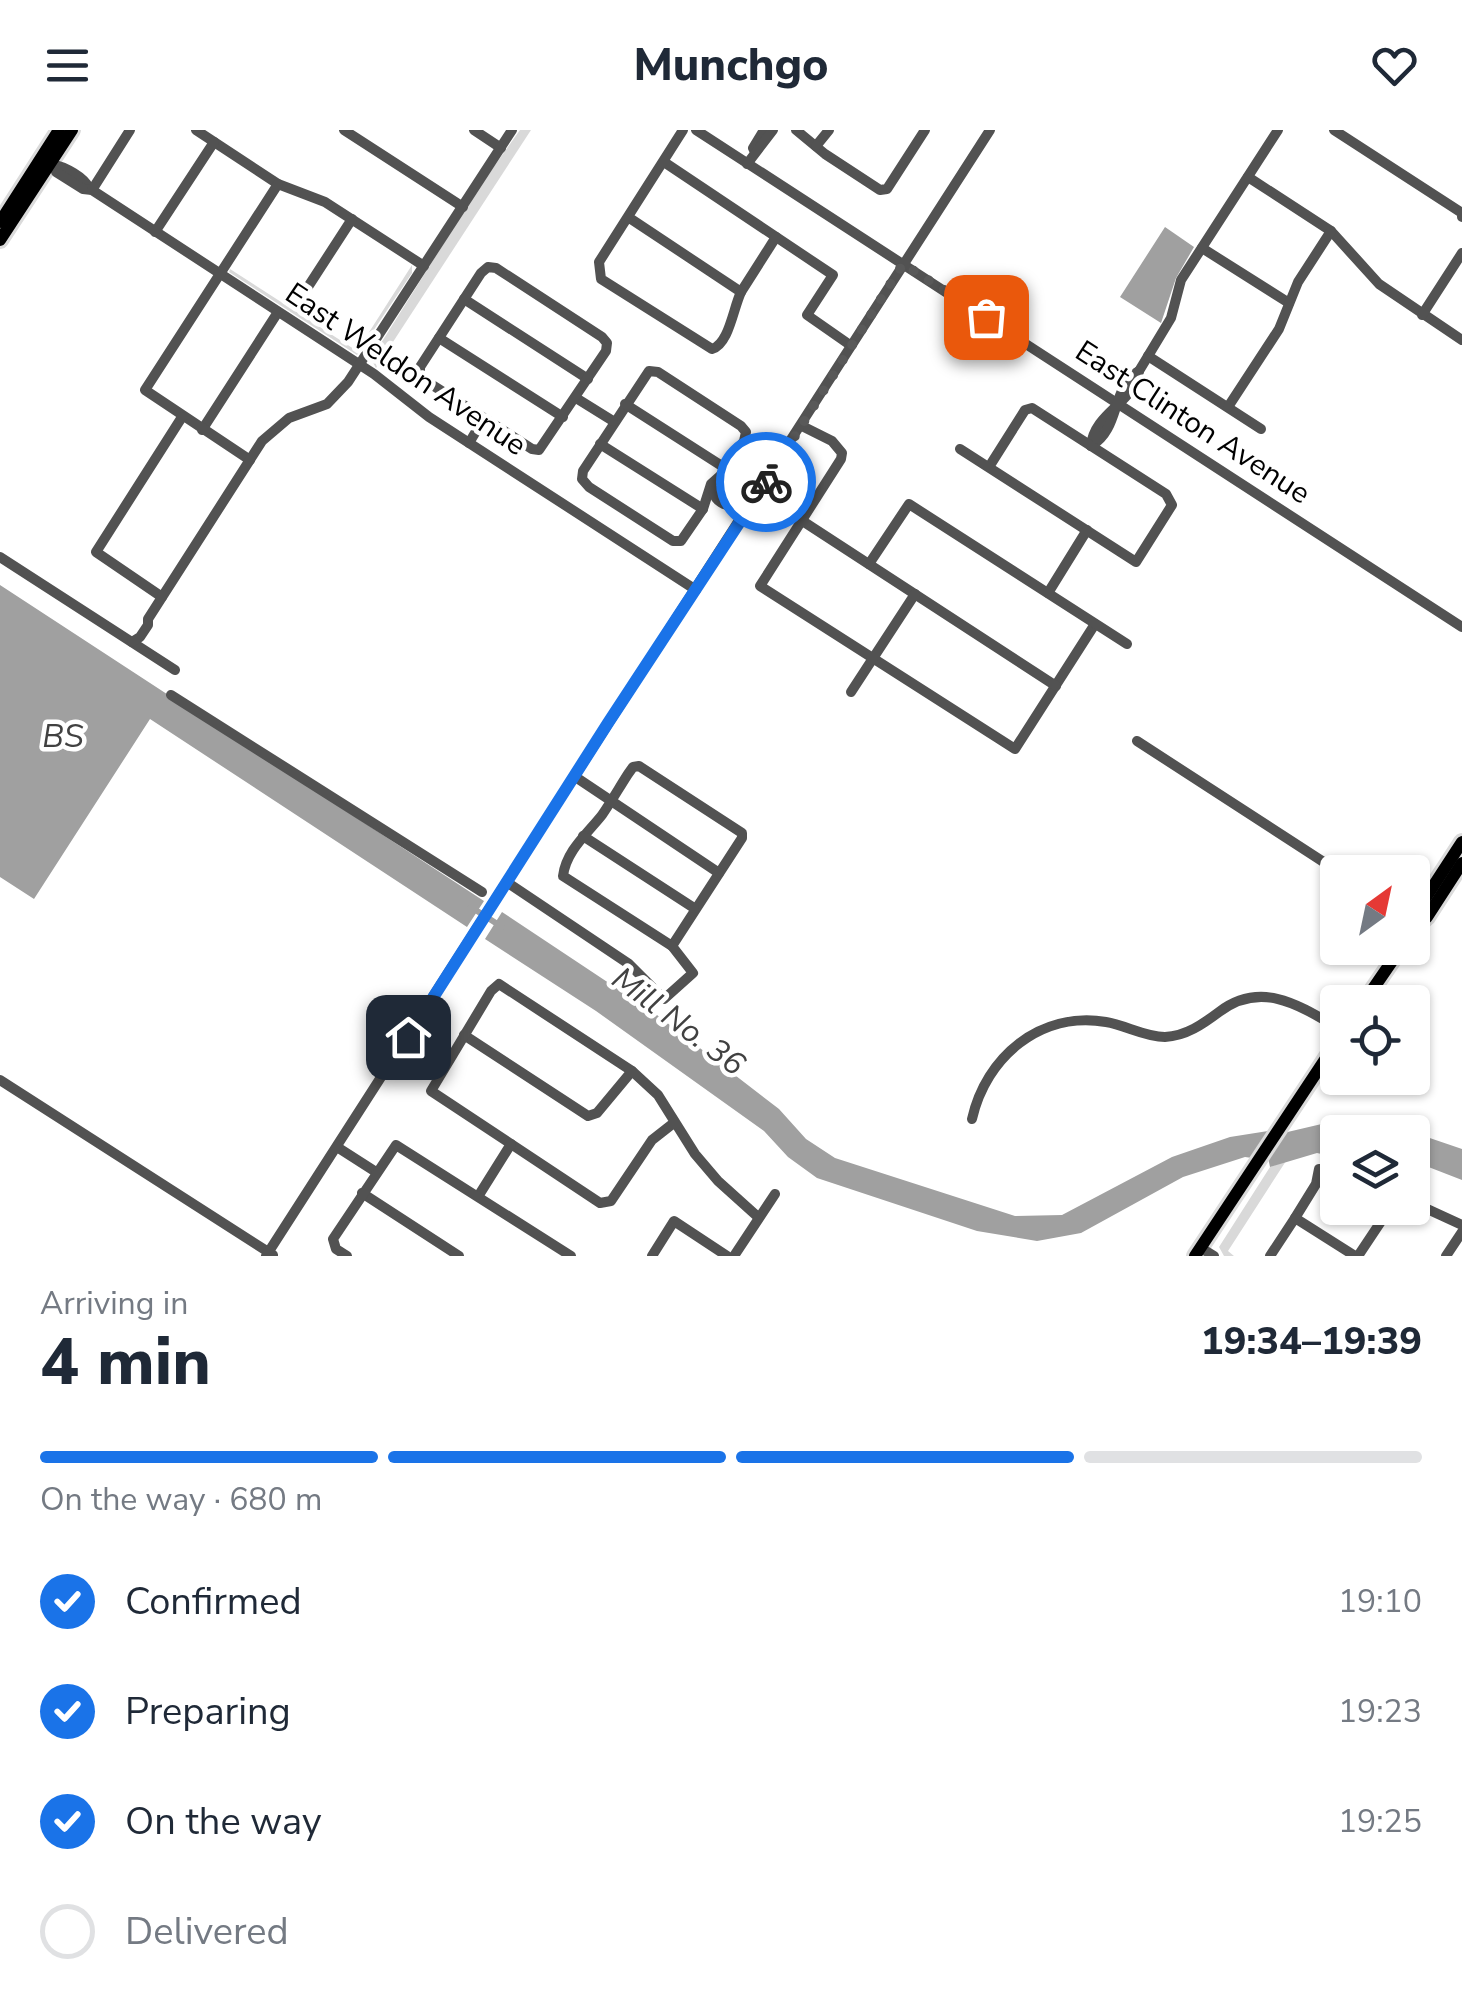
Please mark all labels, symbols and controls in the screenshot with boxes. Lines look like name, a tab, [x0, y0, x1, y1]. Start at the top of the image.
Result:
text: Munchgo	[633, 35, 829, 96]
icon: menu	[40, 38, 95, 93]
icon: heart	[1367, 38, 1422, 93]
street label: East Weldon Avenue	[277, 273, 534, 465]
pin	[944, 275, 1029, 360]
icon: bag	[959, 290, 1014, 345]
street label: East Clinton Avenue	[1067, 331, 1318, 514]
courier	[716, 432, 816, 532]
icon: bike	[739, 455, 794, 510]
water label: BS	[42, 715, 84, 758]
north arrow	[1320, 855, 1430, 965]
map controls	[1320, 855, 1430, 1225]
water label: Mill No. 36	[603, 957, 755, 1086]
button: locate	[1320, 985, 1430, 1095]
pin	[366, 995, 451, 1080]
icon: home	[381, 1010, 436, 1065]
button: layers	[1320, 1115, 1430, 1225]
text: Arriving in	[40, 1282, 188, 1325]
text: 19:34–19:39	[1201, 1316, 1422, 1367]
text: 4 min	[40, 1318, 211, 1407]
text: On the way · 680 m	[40, 1478, 322, 1521]
icon: check	[40, 1574, 95, 1629]
text: Confirmed	[125, 1576, 302, 1627]
text: 19:10	[1338, 1580, 1422, 1623]
icon: check	[40, 1684, 95, 1739]
text: Preparing	[125, 1686, 291, 1737]
text: 19:23	[1338, 1690, 1422, 1733]
icon: check	[40, 1794, 95, 1849]
text: On the way	[125, 1796, 321, 1847]
text: 19:25	[1338, 1800, 1422, 1843]
text: Delivered	[125, 1906, 289, 1957]

